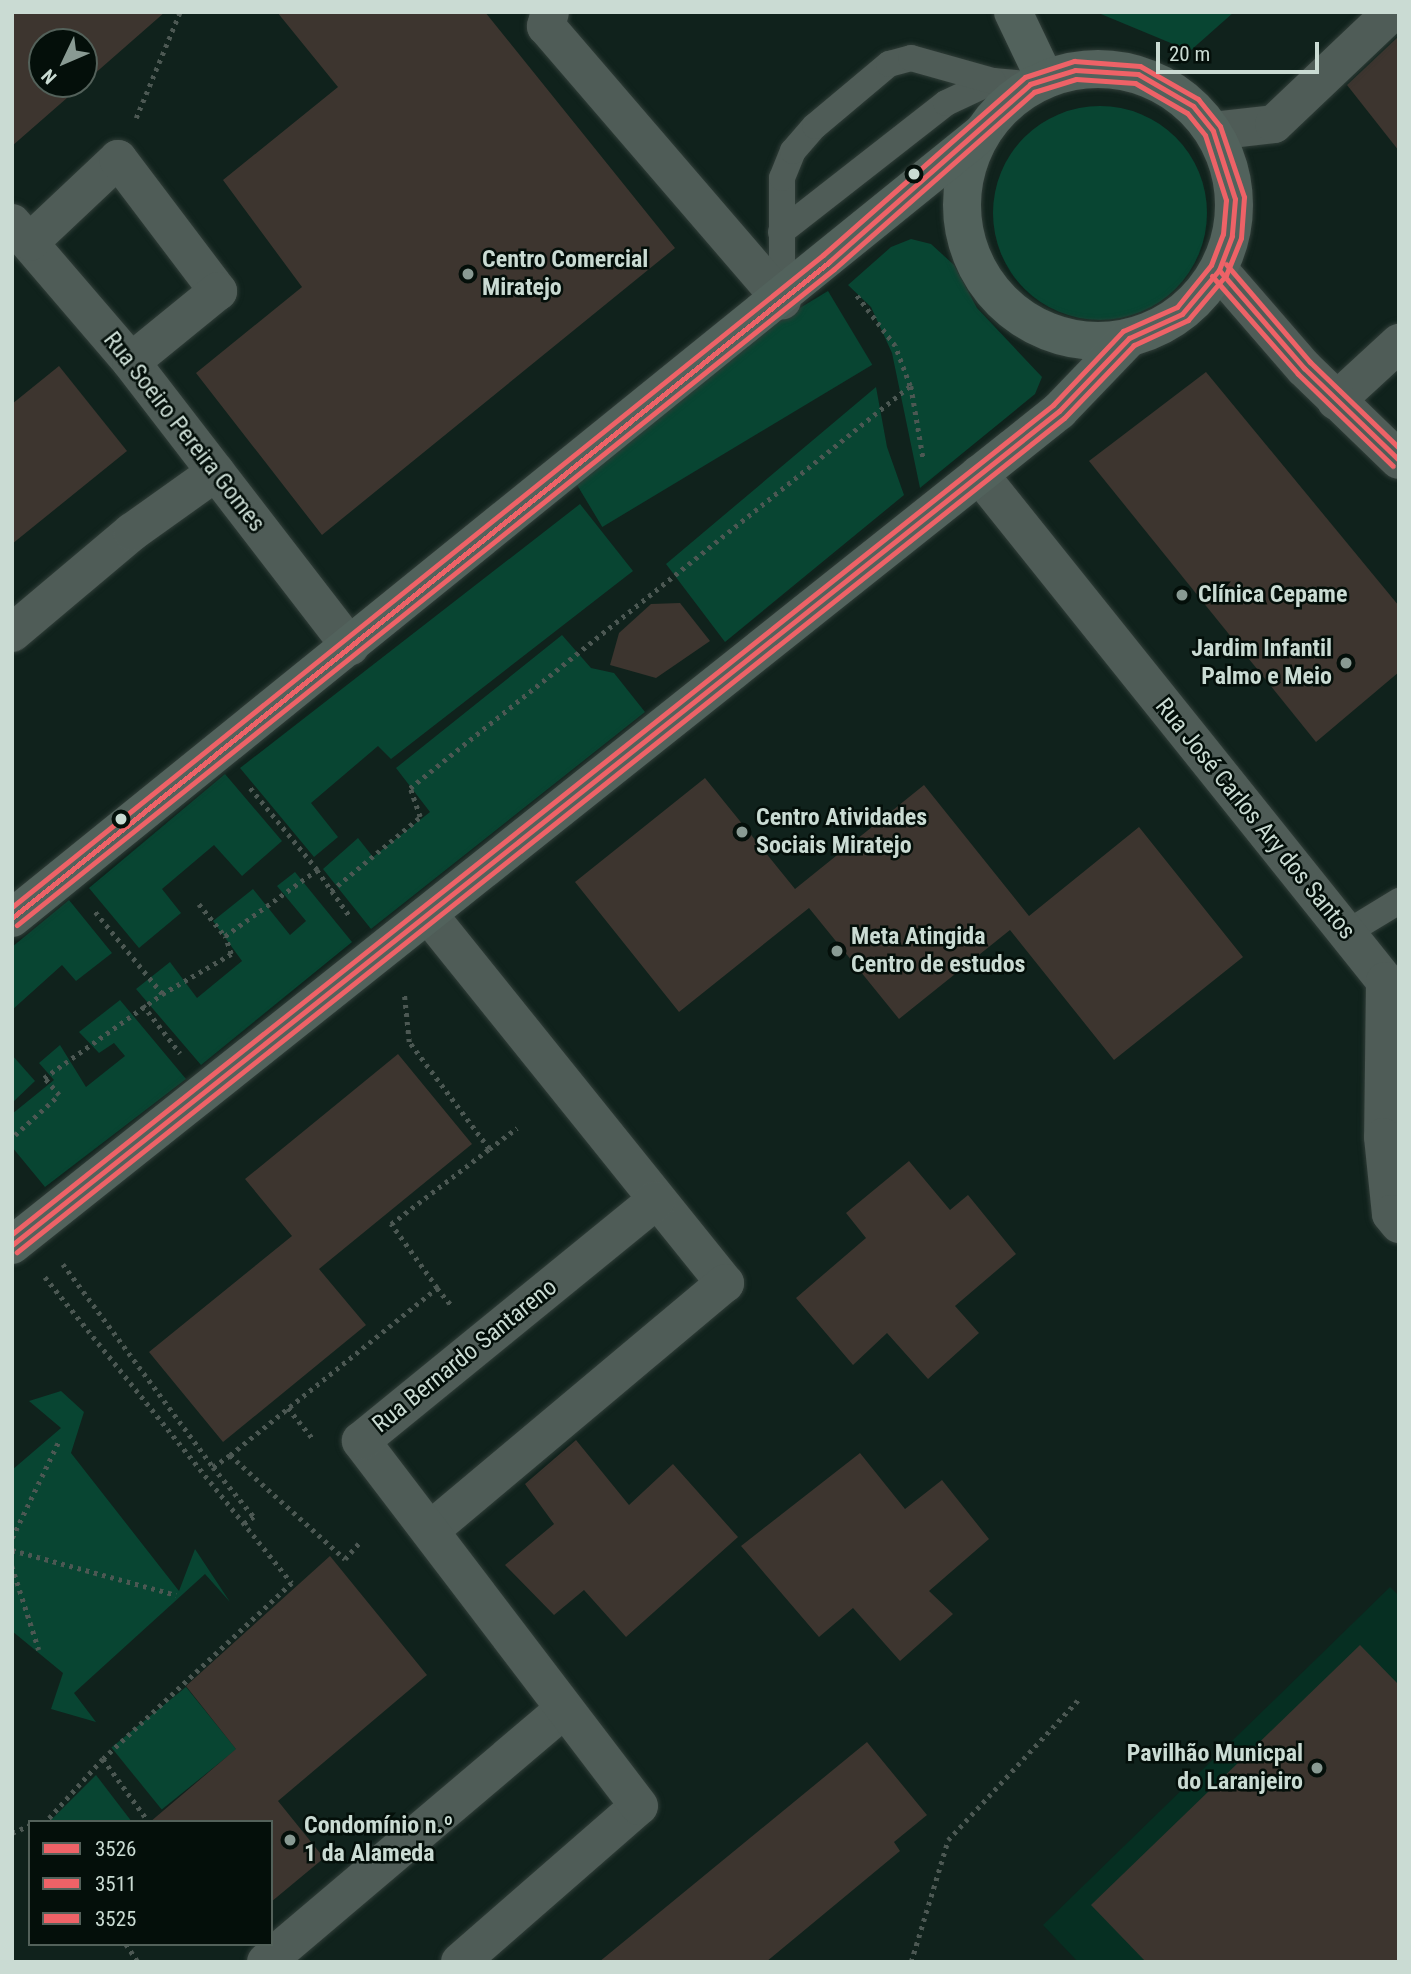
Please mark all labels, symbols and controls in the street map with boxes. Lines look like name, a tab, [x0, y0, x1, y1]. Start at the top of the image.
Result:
north arrow	[28, 28, 98, 98]
scale bar	[1159, 28, 1322, 72]
text: 20 m	[1169, 42, 1210, 66]
text: N	[37, 64, 61, 89]
unlabelled marker	[907, 167, 921, 181]
place label: Centro Comercial Miratejo	[482, 246, 648, 302]
marker: Centro Comercial Miratejo	[460, 266, 476, 282]
street label: Rua Soeiro Pereira Gomes	[97, 326, 271, 538]
place label: Clínica Cepame	[1198, 581, 1347, 609]
marker: Clínica Cepame	[1172, 585, 1192, 605]
place label: Jardim Infantil Palmo e Meio	[1191, 635, 1332, 691]
marker: Jardim Infantil Palmo e Meio	[1338, 655, 1354, 671]
street label: Rua José Carlos Ary dos Santos	[1149, 693, 1361, 945]
place label: Centro Atividades Sociais Miratejo	[756, 804, 927, 860]
unlabelled marker	[114, 812, 128, 826]
marker: Centro Atividades Sociais Miratejo	[734, 824, 750, 840]
place label: Meta Atingida Centro de estudos	[851, 923, 1026, 979]
marker: Meta Atingida Centro de estudos	[829, 943, 845, 959]
street label: Rua Bernardo Santareno	[367, 1273, 563, 1439]
place label: Pavilhão Municpal do Laranjeiro	[1127, 1740, 1303, 1796]
marker: Pavilhão Municpal do Laranjeiro	[1309, 1760, 1325, 1776]
place label: Condomínio n.º 1 da Alameda	[304, 1812, 453, 1868]
legend	[28, 1820, 273, 1946]
marker: Condomínio n.º 1 da Alameda	[282, 1832, 298, 1848]
text: 3526	[95, 1837, 136, 1861]
text: 3511	[95, 1872, 136, 1896]
text: 3525	[95, 1907, 136, 1931]

